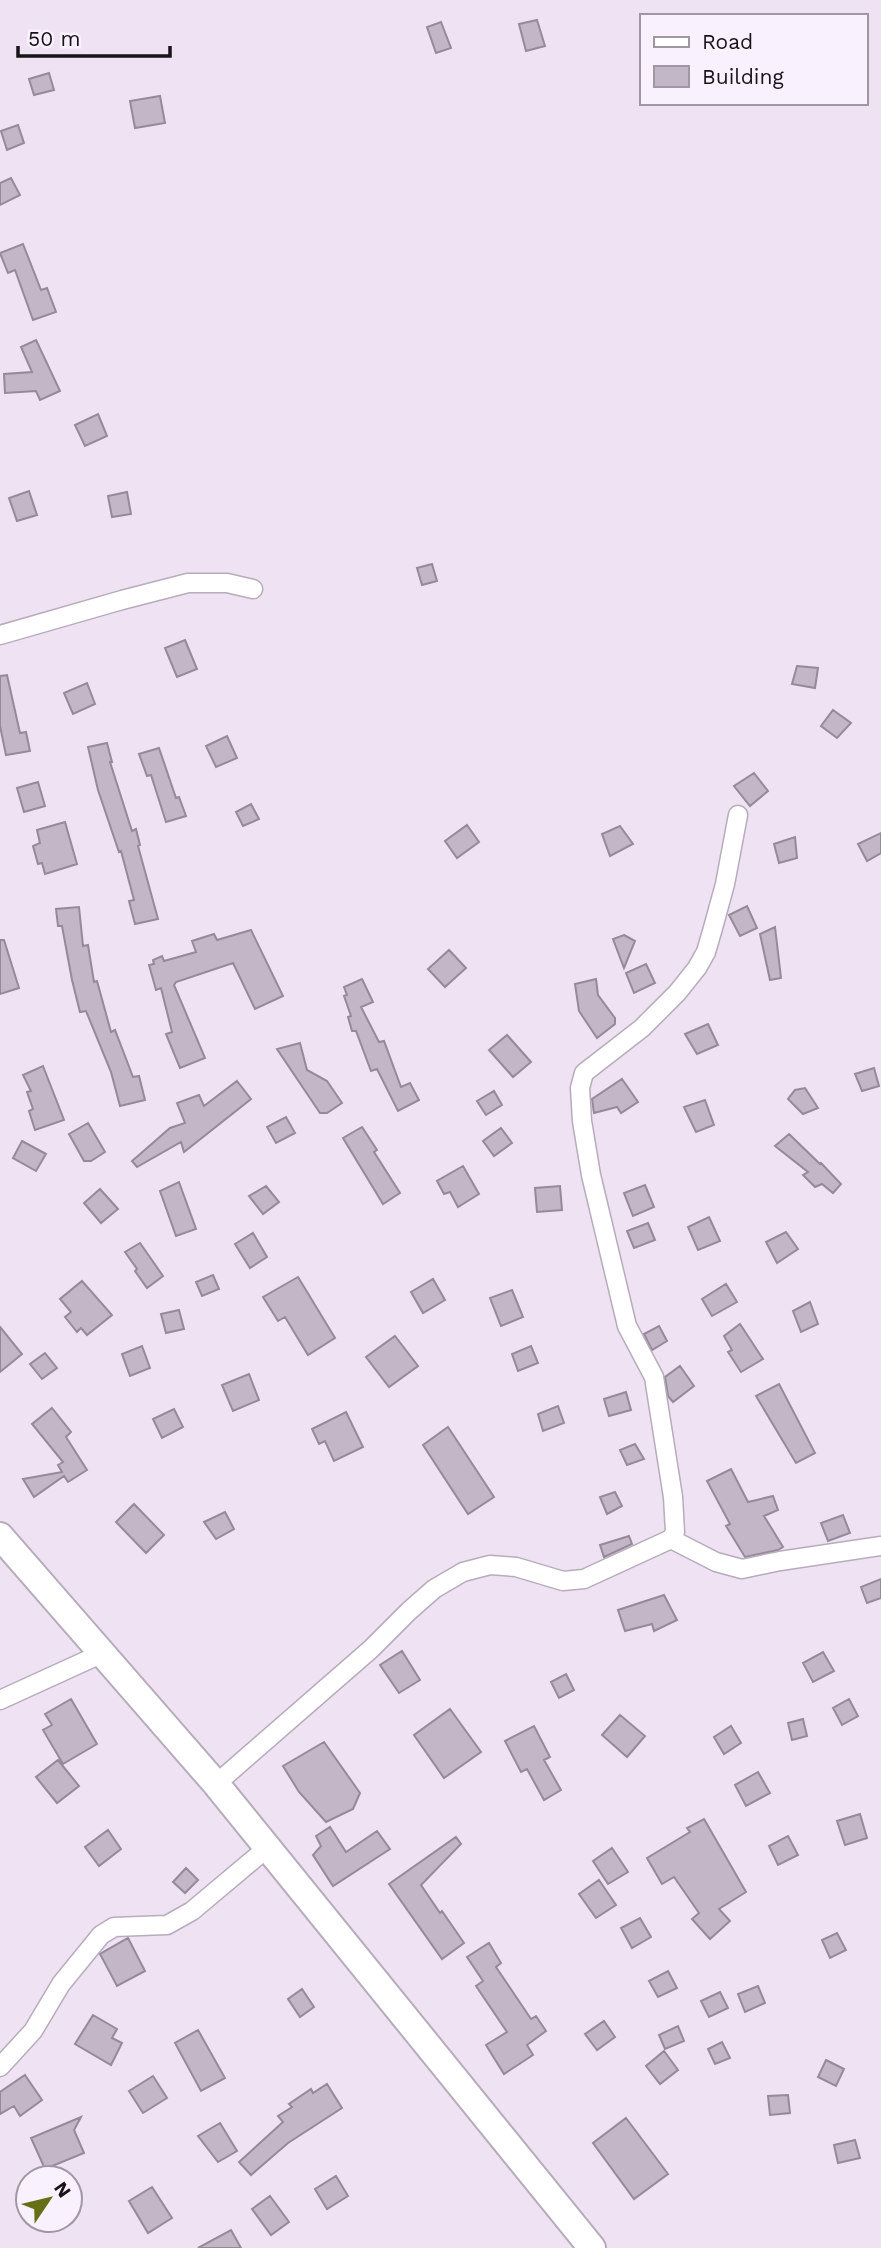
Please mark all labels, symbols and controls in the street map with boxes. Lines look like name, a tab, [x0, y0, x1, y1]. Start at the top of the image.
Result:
scale bar	[18, 14, 170, 58]
legend	[640, 14, 867, 105]
text: 50 m	[28, 26, 80, 51]
text: Road	[702, 29, 753, 54]
text: Building	[702, 64, 784, 89]
north arrow	[14, 2164, 84, 2234]
text: N	[49, 2177, 76, 2202]

